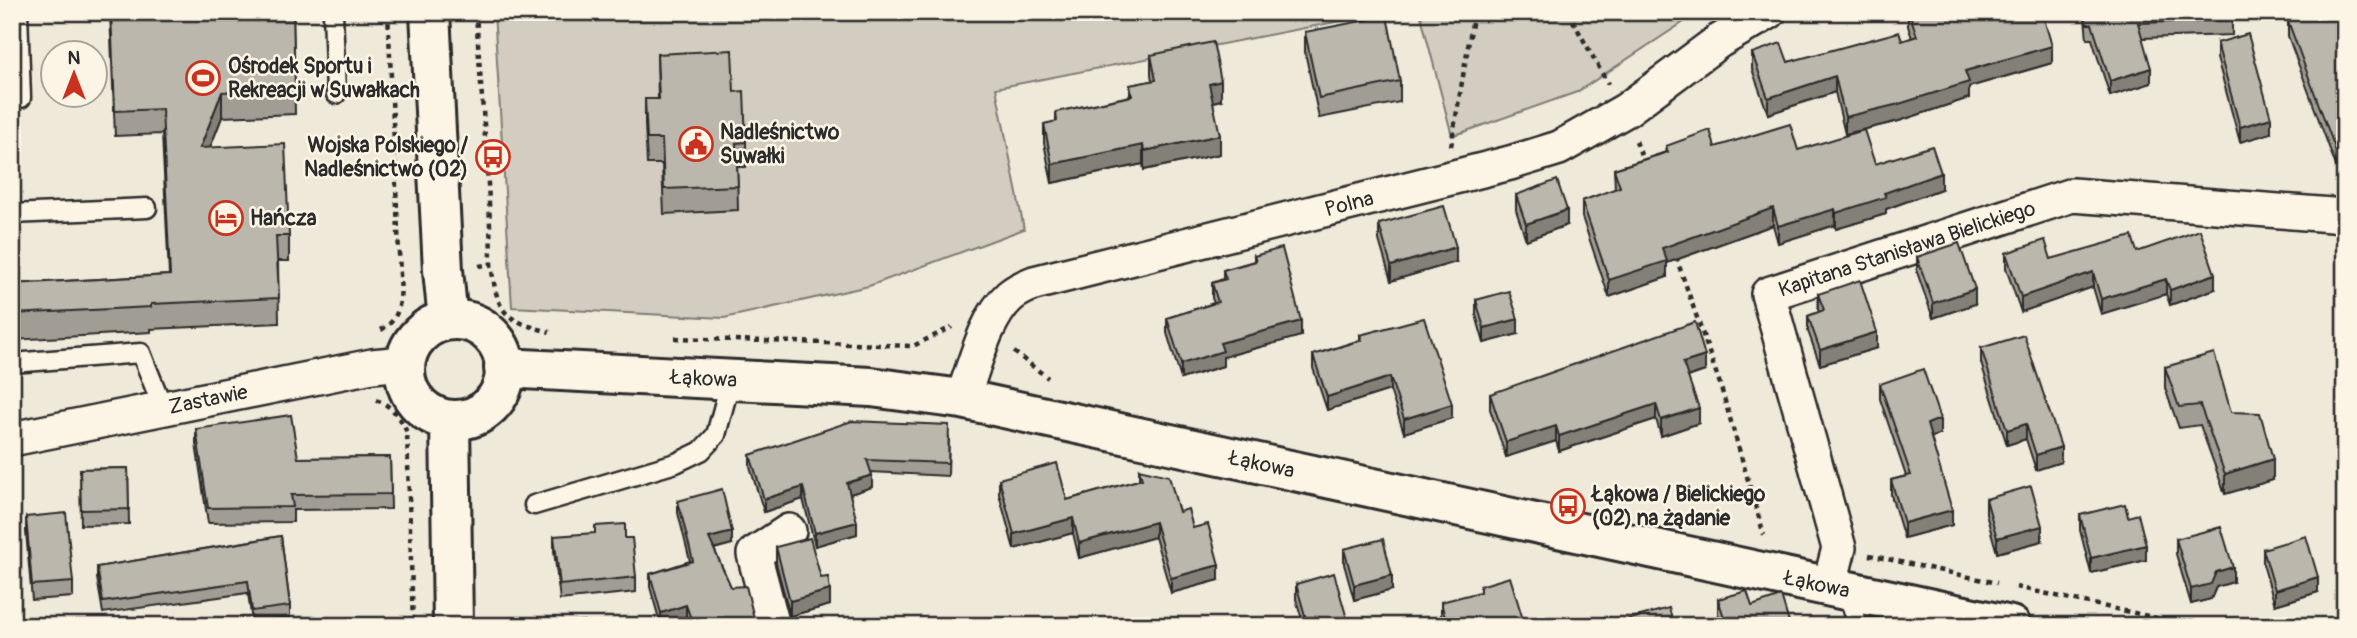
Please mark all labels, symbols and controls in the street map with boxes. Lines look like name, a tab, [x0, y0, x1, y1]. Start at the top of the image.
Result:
north arrow	[38, 38, 108, 108]
text: N	[68, 46, 81, 70]
place label: Ośrodek Sportu i Rekreacji w Suwałkach	[228, 53, 420, 104]
sports icon: Ośrodek Sportu i Rekreacji w Suwałkach	[184, 59, 222, 97]
place label: Nadleśnictwo Suwałki	[720, 119, 840, 170]
public building icon: Nadleśnictwo Suwałki	[677, 125, 715, 163]
place label: Wojska Polskiego / Nadleśnictwo (02)	[304, 132, 468, 183]
bus stop icon: Wojska Polskiego / Nadleśnictwo (02)	[474, 138, 512, 176]
street label: Polna	[1322, 184, 1376, 223]
street label: Kapitana Stanisława Bielickiego	[1775, 194, 2039, 303]
hotel icon: Hańcza	[207, 199, 245, 237]
place label: Hańcza	[250, 205, 317, 232]
street label: Łąkowa	[668, 363, 738, 394]
street label: Zastawie	[166, 378, 251, 420]
street label: Łąkowa	[1224, 443, 1297, 484]
place label: Łąkowa / Bielickiego (02) na żądanie	[1590, 481, 1766, 532]
bus stop icon: Łąkowa / Bielickiego (02) na żądanie	[1549, 487, 1587, 525]
street label: Łąkowa	[1780, 563, 1852, 604]

